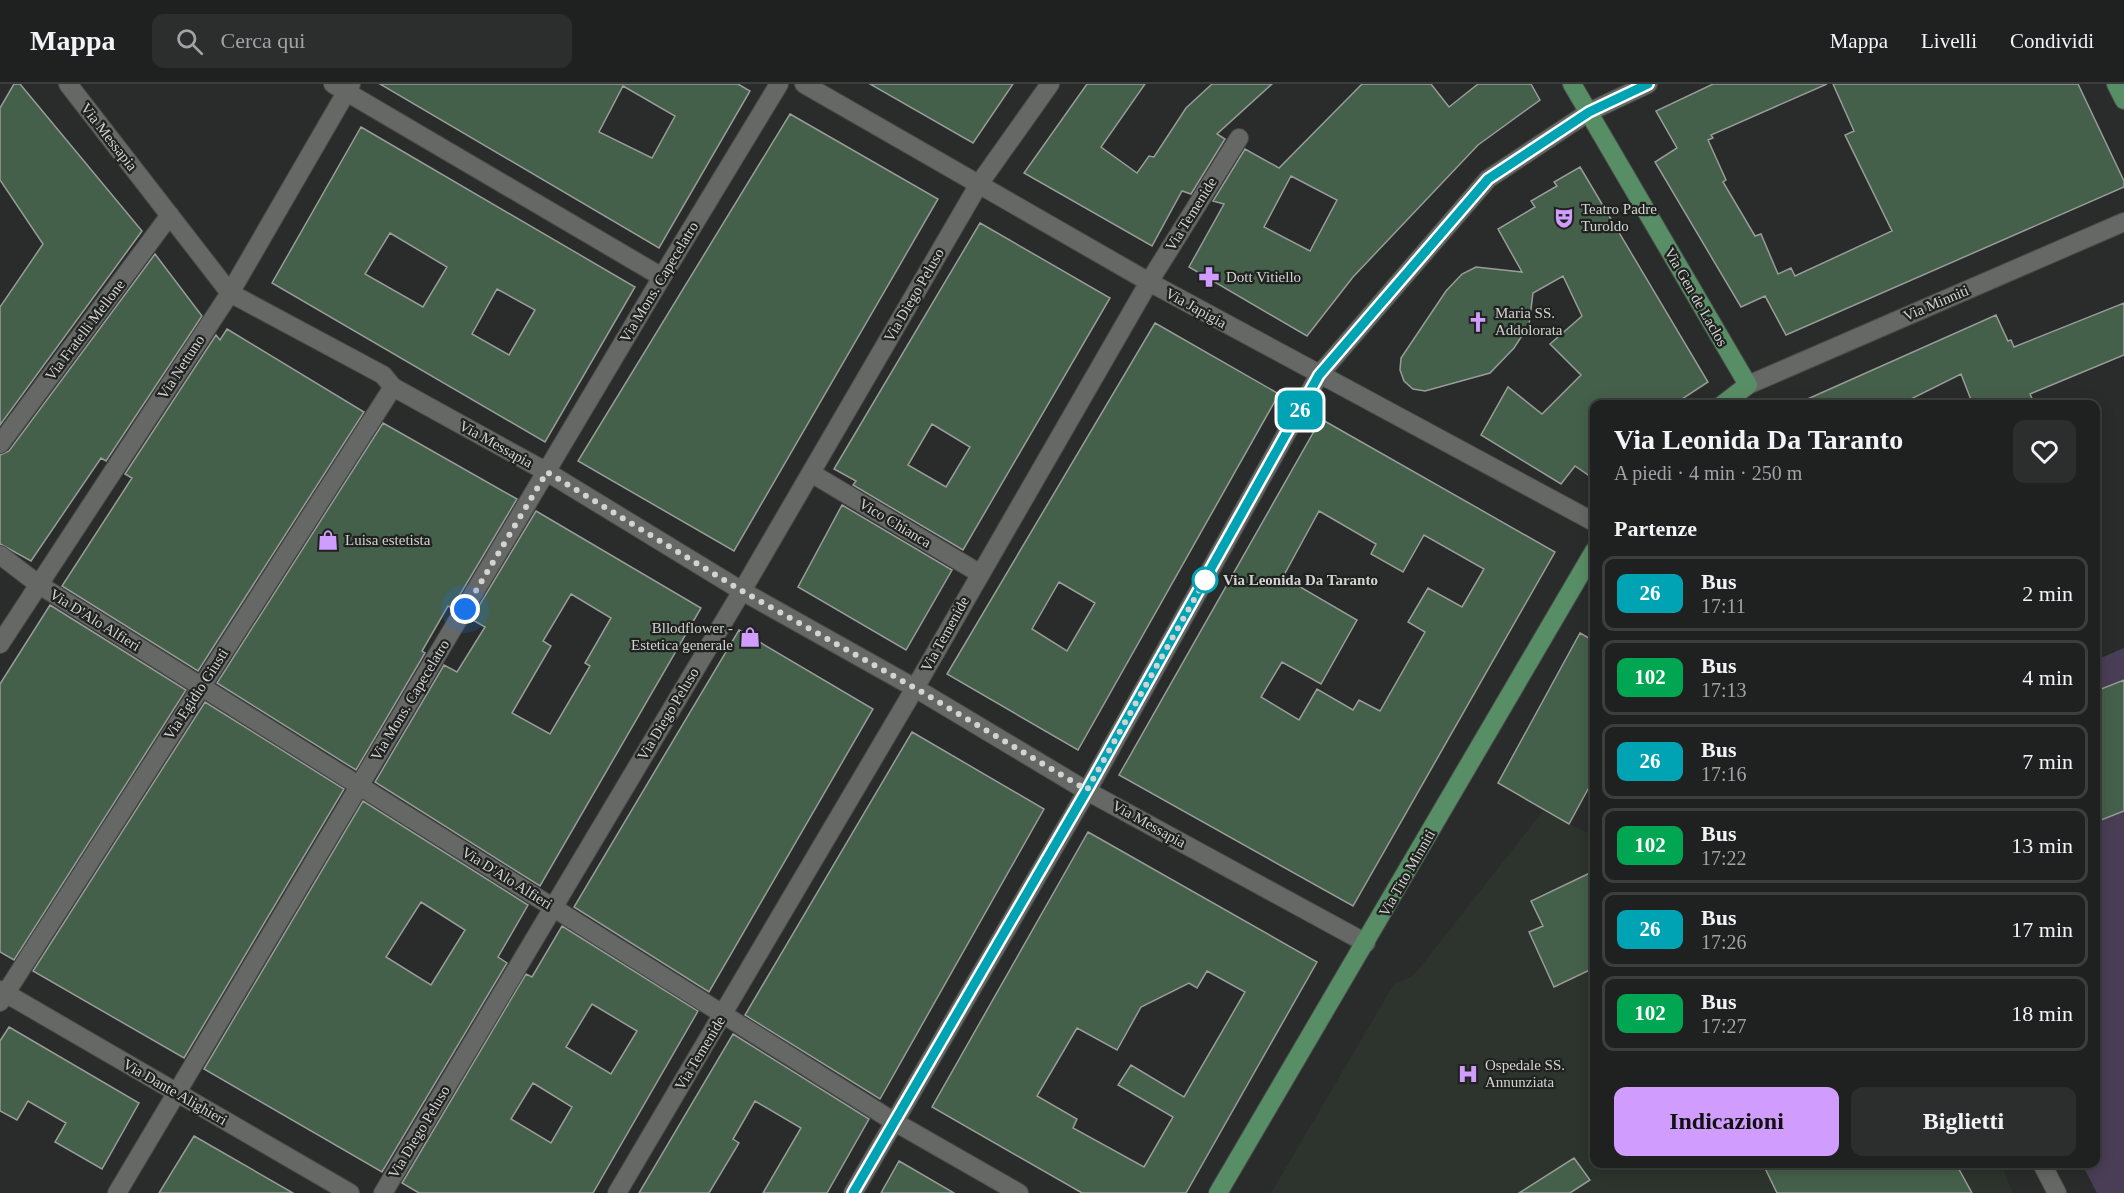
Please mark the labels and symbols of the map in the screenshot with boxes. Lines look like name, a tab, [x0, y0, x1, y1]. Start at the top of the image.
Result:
street label: Via Messapia	[78, 100, 140, 174]
street label: Via Temenide	[1162, 174, 1220, 254]
place label: Teatro Padre Turoldo	[1581, 201, 1657, 234]
theatre icon: Teatro Padre Turoldo	[1552, 206, 1576, 230]
street label: Via Mons. Capecelatro	[617, 219, 701, 345]
street label: Via Gen de Laclos	[1661, 245, 1731, 349]
street label: Via Diego Peluso	[881, 246, 947, 344]
pharmacy icon: Dott Vitiello	[1197, 265, 1221, 289]
place label: Dott Vitiello	[1226, 269, 1301, 285]
street label: Via Fratelli Mellone	[42, 276, 128, 383]
street label: Via Minniti	[1901, 282, 1971, 324]
street label: Via Japigia	[1163, 285, 1229, 331]
place label: Maria SS. Addolorata	[1495, 305, 1563, 338]
church icon: Maria SS. Addolorata	[1466, 310, 1490, 334]
street label: Via Nettuno	[154, 332, 208, 402]
line badge: 26	[1273, 390, 1327, 430]
street label: Via Messapia	[457, 417, 536, 471]
street label: Vico Chianca	[856, 495, 934, 551]
shop icon: Luisa estetista	[316, 528, 340, 552]
place label: Luisa estetista	[345, 532, 431, 548]
marker: Via Leonida Da Taranto	[1192, 567, 1218, 593]
place label: Via Leonida Da Taranto	[1223, 572, 1378, 588]
street label: Via D'Alo Alfieri	[47, 586, 143, 654]
street label: Via Temenide	[918, 593, 972, 674]
your location	[450, 594, 480, 624]
place label: Bllodflower - Estetica generale	[631, 620, 733, 653]
shop icon: Bllodflower - Estetica generale	[738, 625, 762, 649]
street label: Via Mons. Capecelatro	[368, 637, 452, 763]
street label: Via Egidio Giusti	[161, 646, 231, 742]
street label: Via Diego Peluso	[634, 665, 702, 763]
street label: Via Messapia	[1110, 797, 1189, 851]
street label: Via Tito Minniti	[1376, 827, 1438, 919]
street label: Via D'Alo Alfieri	[459, 844, 555, 912]
street label: Via Temenide	[672, 1013, 728, 1093]
street label: Via Dante Alighieri	[120, 1056, 230, 1128]
place label: Ospedale SS. Annunziata	[1485, 1057, 1565, 1090]
hospital icon: Ospedale SS. Annunziata	[1456, 1062, 1480, 1086]
street label: Via Diego Peluso	[385, 1083, 453, 1181]

